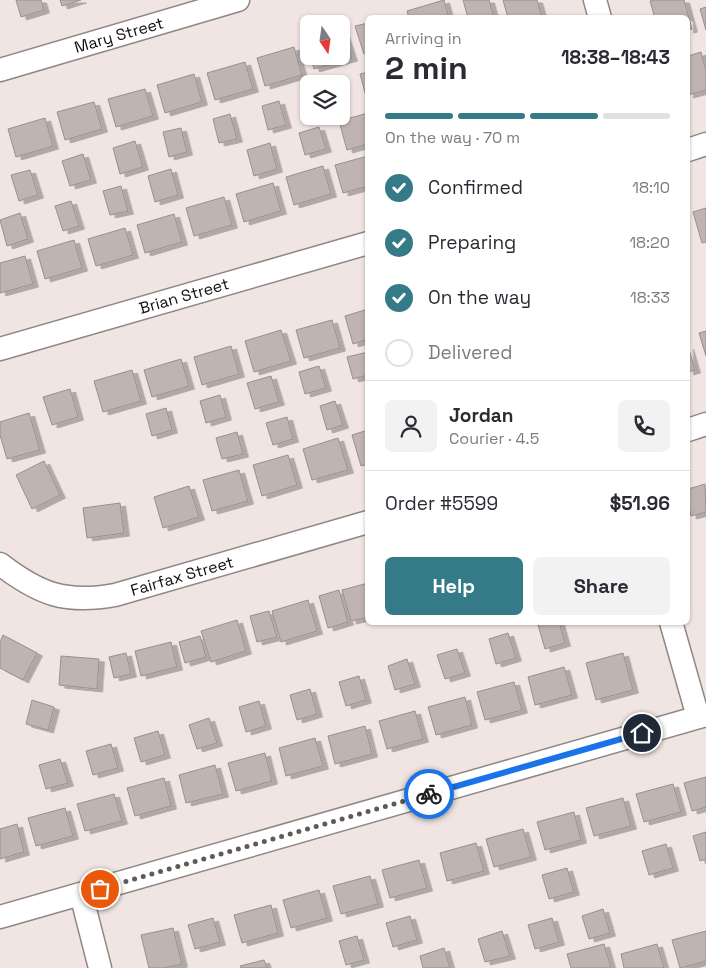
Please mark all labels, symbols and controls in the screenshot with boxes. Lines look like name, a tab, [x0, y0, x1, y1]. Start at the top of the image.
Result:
street label: Mary Street	[72, 12, 166, 58]
north arrow	[300, 15, 350, 65]
map controls	[300, 15, 350, 125]
text: Arriving in	[385, 28, 462, 49]
text: 18:38–18:43	[561, 45, 670, 70]
text: 2 min	[385, 48, 468, 88]
button: layers	[300, 75, 350, 125]
text: On the way · 70 m	[385, 127, 520, 148]
icon: check	[385, 174, 413, 202]
text: Confirmed	[428, 175, 523, 200]
text: 18:10	[632, 177, 670, 198]
icon: check	[385, 229, 413, 257]
text: Preparing	[428, 230, 516, 255]
text: 18:20	[629, 232, 670, 253]
street label: Brian Street	[137, 273, 231, 319]
icon: check	[385, 284, 413, 312]
text: On the way	[428, 285, 531, 310]
text: 18:33	[630, 287, 670, 308]
text: Delivered	[428, 340, 513, 365]
button: person	[385, 400, 437, 452]
button: phone	[618, 400, 670, 452]
text: Jordan	[449, 403, 514, 428]
text: Courier · 4.5	[449, 428, 539, 449]
text: Order #5599	[385, 491, 498, 516]
text: $51.96	[610, 491, 670, 516]
street label: Fairfax Street	[128, 551, 236, 601]
button: Help	[385, 557, 523, 615]
button: Share	[533, 557, 670, 615]
pin	[621, 712, 663, 754]
icon: home	[628, 719, 656, 747]
courier	[404, 769, 454, 819]
icon: bike	[415, 780, 443, 808]
pin	[79, 868, 121, 910]
icon: bag	[86, 875, 114, 903]

